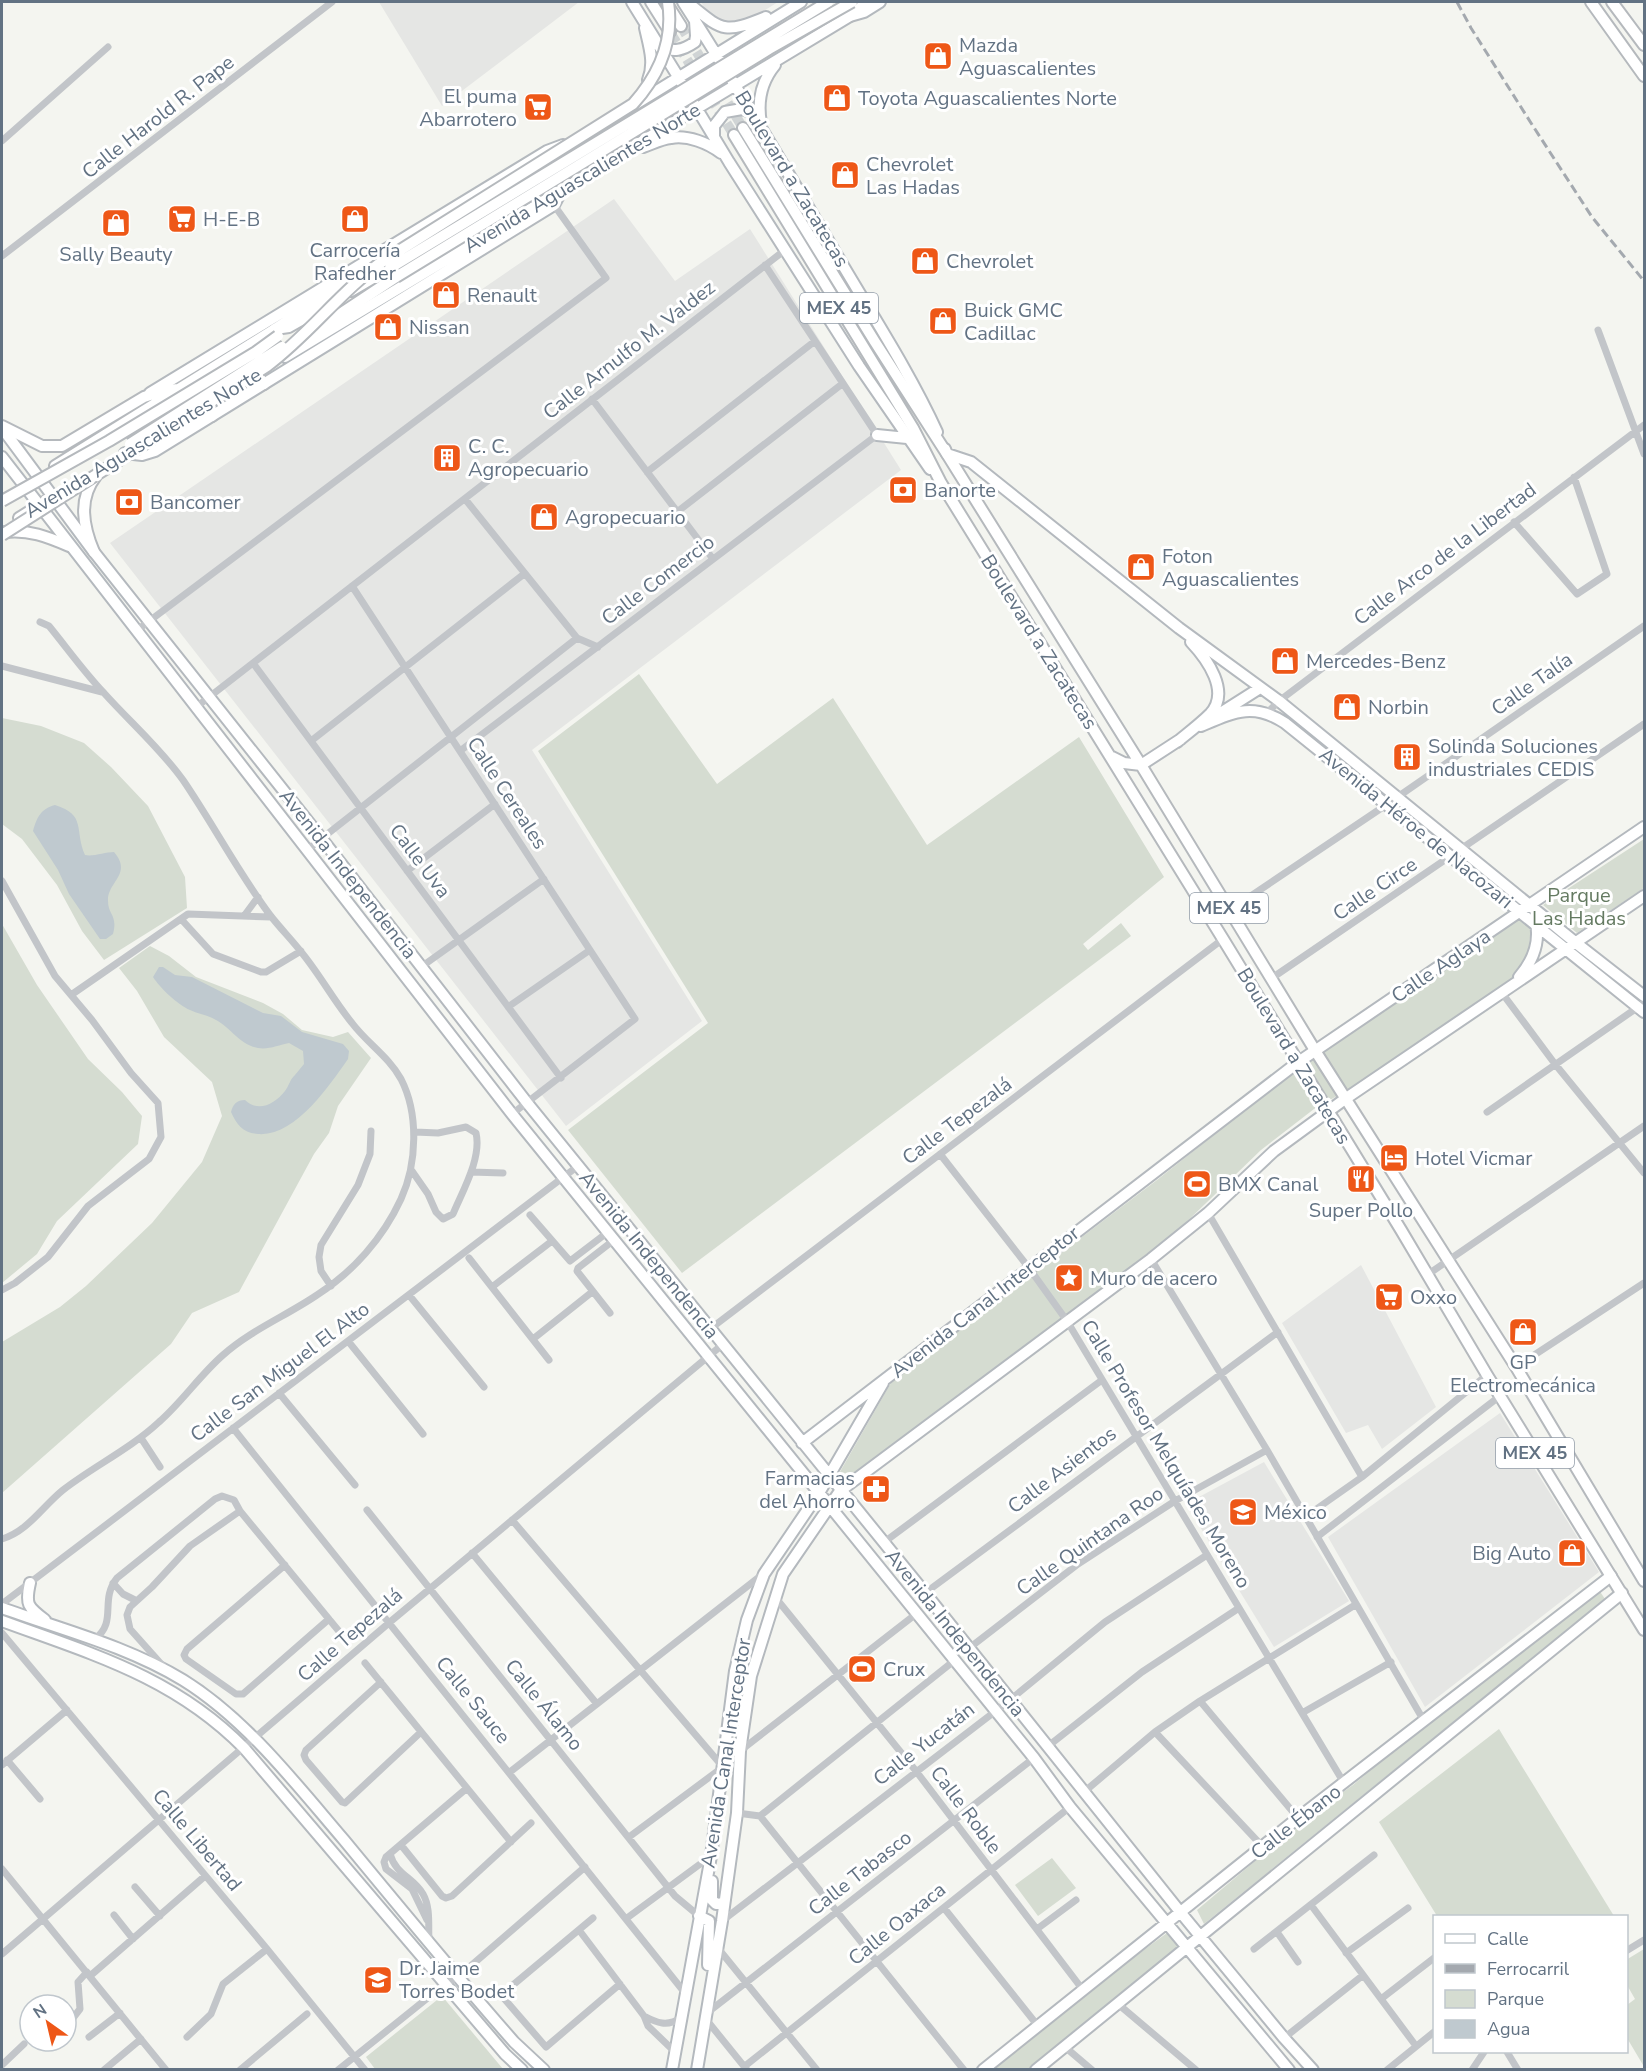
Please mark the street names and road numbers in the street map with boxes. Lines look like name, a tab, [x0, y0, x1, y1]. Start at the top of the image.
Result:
street label: Calle Harold R. Pape	[76, 49, 240, 185]
street label: Boulevard a Zacatecas	[729, 86, 855, 272]
street label: Avenida Aguascalientes Norte	[459, 96, 705, 260]
street label: Calle Arnulfo M. Valdez	[537, 274, 721, 426]
road number: MEX 45	[800, 293, 878, 323]
street label: Avenida Aguascalientes Norte	[20, 361, 266, 525]
street label: Calle Arco de la Libertad	[1348, 476, 1542, 632]
street label: Calle Comercio	[596, 529, 720, 631]
street label: Boulevard a Zacatecas	[974, 549, 1104, 735]
street label: Calle Talía	[1486, 646, 1578, 722]
street label: Calle Cereales	[461, 732, 553, 854]
street label: Avenida Héroe de Nacozari	[1313, 741, 1519, 915]
street label: Avenida Independencia	[273, 783, 423, 965]
street label: Calle Uva	[383, 818, 457, 904]
street label: Calle Circe	[1328, 851, 1422, 927]
road number: MEX 45	[1190, 893, 1268, 923]
street label: Calle Aglaya	[1386, 923, 1496, 1009]
street label: Boulevard a Zacatecas	[1231, 963, 1357, 1149]
street label: Calle Tepezalá	[897, 1071, 1017, 1171]
street label: Avenida Independencia	[573, 1165, 725, 1345]
street label: Avenida Canal Interceptor	[885, 1220, 1085, 1384]
street label: Calle San Miguel El Alto	[185, 1296, 375, 1448]
street label: Calle Profesor Melquíades Moreno	[1075, 1315, 1257, 1593]
street label: Calle Asientos	[1002, 1420, 1122, 1520]
road number: MEX 45	[1496, 1438, 1574, 1468]
street label: Calle Quintana Roo	[1011, 1480, 1169, 1602]
street label: Avenida Independencia	[879, 1543, 1031, 1723]
street label: Calle Tepezalá	[292, 1582, 408, 1688]
street label: Avenida Canal Interceptor	[694, 1636, 758, 1870]
street label: Calle Sauce	[429, 1651, 517, 1749]
street label: Calle Álamo	[499, 1654, 589, 1756]
street label: Calle Yucatán	[868, 1696, 980, 1792]
street label: Calle Roble	[924, 1760, 1008, 1860]
street label: Calle Ébano	[1245, 1778, 1347, 1866]
street label: Calle Libertad	[146, 1783, 248, 1897]
street label: Calle Tabasco	[803, 1824, 917, 1922]
street label: Calle Oaxaca	[843, 1876, 951, 1972]

